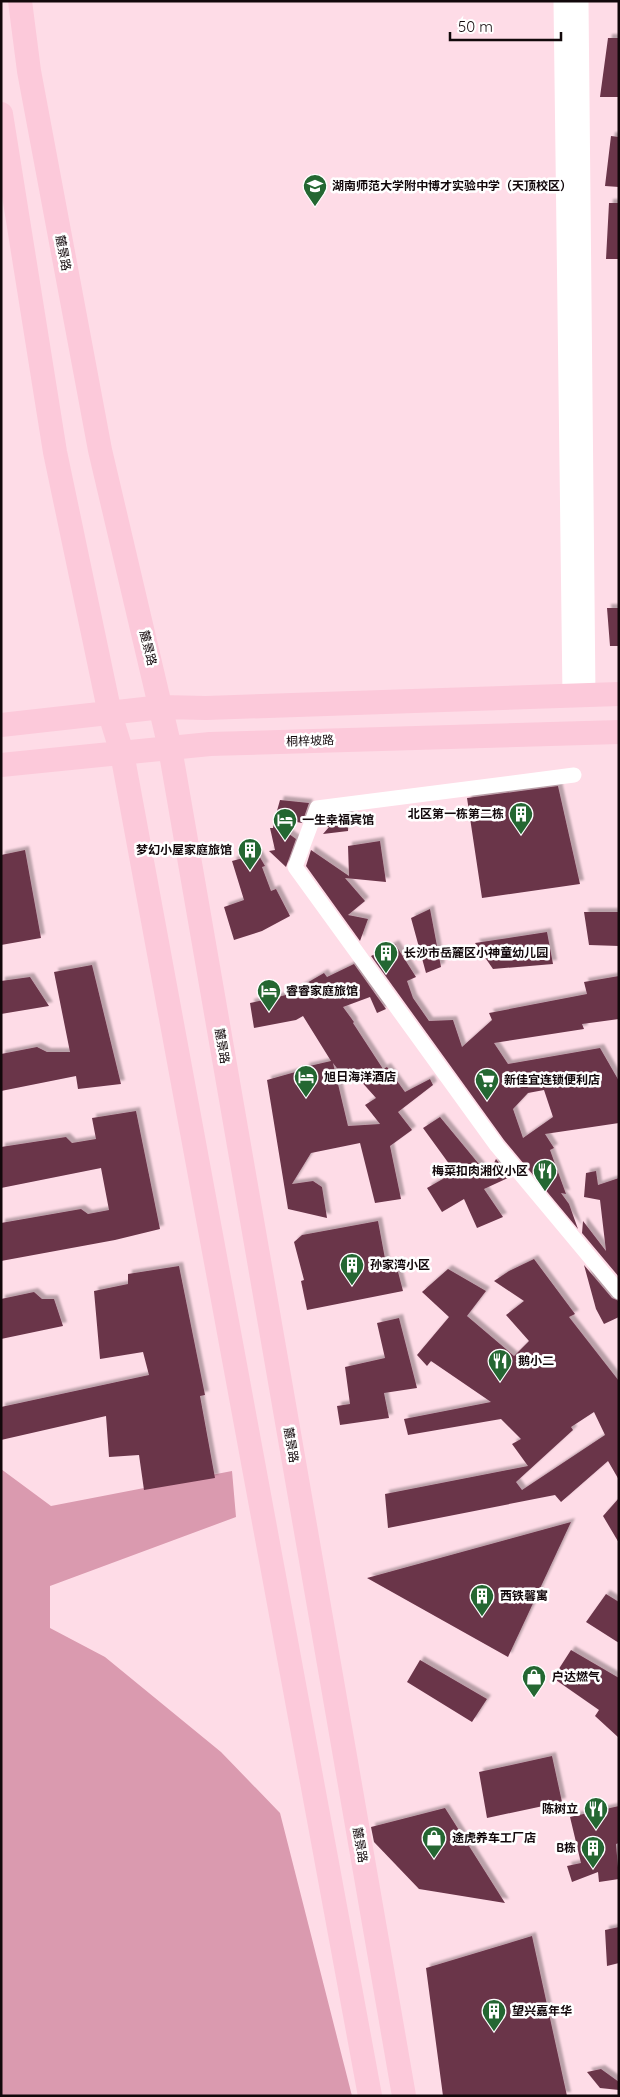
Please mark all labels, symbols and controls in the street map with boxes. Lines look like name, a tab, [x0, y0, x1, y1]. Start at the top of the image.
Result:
scale bar	[450, 10, 561, 42]
text: 50 m	[458, 17, 493, 36]
school or university icon: 湖南师范大学附中博才实验中学（天顶校区）	[302, 173, 328, 207]
place label: 湖南师范大学附中博才实验中学（天顶校区）	[332, 178, 572, 193]
street label: 麓景路	[53, 234, 74, 272]
street label: 麓景路	[137, 629, 160, 667]
street label: 桐梓坡路	[286, 732, 334, 749]
building icon: 北区第一栋第二栋	[508, 801, 534, 835]
place label: 北区第一栋第二栋	[408, 806, 504, 821]
hotel icon: 一生幸福宾馆	[272, 807, 298, 841]
place label: 一生幸福宾馆	[302, 812, 374, 827]
building icon: 梦幻小屋家庭旅馆	[237, 837, 263, 871]
place label: 梦幻小屋家庭旅馆	[136, 842, 232, 857]
building icon: 长沙市岳麓区小神童幼儿园	[373, 940, 399, 974]
place label: 长沙市岳麓区小神童幼儿园	[404, 945, 548, 960]
hotel icon: 睿睿家庭旅馆	[256, 978, 282, 1012]
place label: 睿睿家庭旅馆	[286, 983, 358, 998]
street label: 麓景路	[212, 1027, 233, 1065]
hotel icon: 旭日海洋酒店	[293, 1064, 319, 1098]
supermarket icon: 新佳宜连锁便利店	[474, 1067, 500, 1101]
place label: 旭日海洋酒店	[324, 1069, 396, 1084]
place label: 新佳宜连锁便利店	[504, 1072, 600, 1087]
restaurant icon: 梅菜扣肉湘仪小区	[532, 1158, 558, 1192]
place label: 梅菜扣肉湘仪小区	[432, 1163, 528, 1178]
building icon: 孙家湾小区	[339, 1252, 365, 1286]
place label: 孙家湾小区	[370, 1257, 430, 1272]
restaurant icon: 鹅小二	[487, 1348, 513, 1382]
place label: 鹅小二	[518, 1353, 554, 1368]
street label: 麓景路	[281, 1426, 302, 1464]
building icon: 西铁馨寓	[469, 1583, 495, 1617]
place label: 西铁馨寓	[500, 1588, 548, 1603]
shop icon: 户达燃气	[521, 1664, 547, 1698]
place label: 户达燃气	[552, 1669, 600, 1684]
restaurant icon: 陈树立	[583, 1796, 609, 1830]
place label: 陈树立	[542, 1801, 578, 1816]
shop icon: 途虎养车工厂店	[421, 1825, 447, 1859]
street label: 麓景路	[350, 1826, 371, 1864]
place label: 途虎养车工厂店	[452, 1830, 536, 1845]
building icon: B栋	[580, 1835, 606, 1869]
place label: B栋	[556, 1840, 576, 1855]
building icon: 望兴嘉年华	[481, 1998, 507, 2032]
place label: 望兴嘉年华	[512, 2003, 572, 2018]

